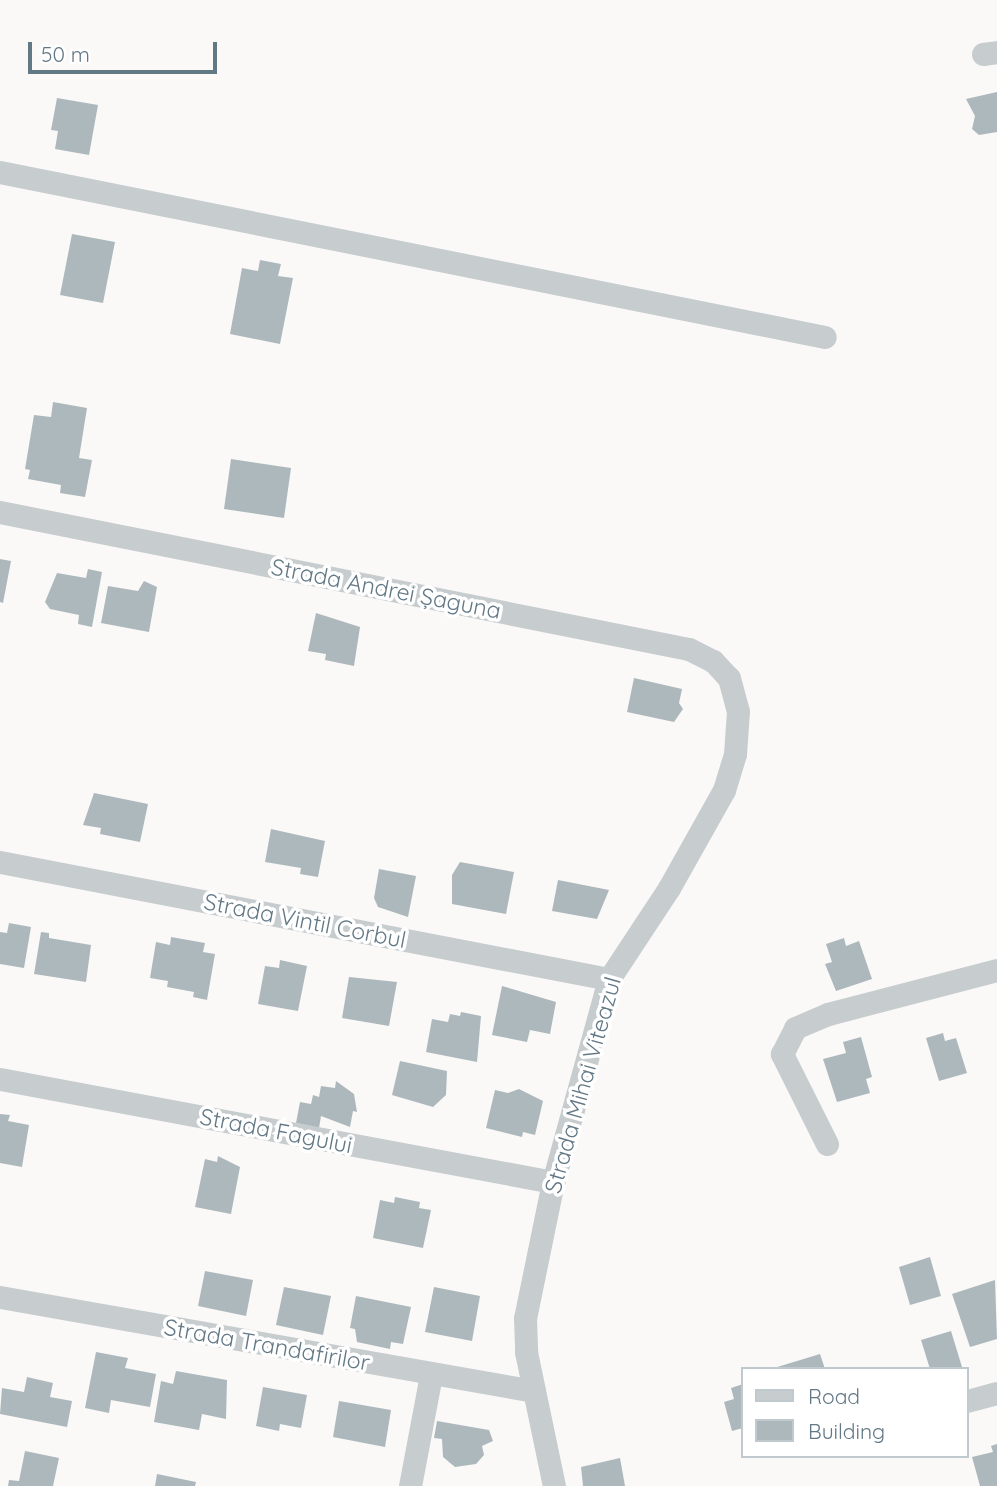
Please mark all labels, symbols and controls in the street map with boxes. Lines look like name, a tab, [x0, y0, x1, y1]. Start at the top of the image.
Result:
scale bar	[32, 28, 220, 72]
text: 50 m	[41, 41, 90, 67]
street label: Strada Andrei Șaguna	[269, 553, 503, 625]
street label: Strada Vintil Corbul	[202, 888, 408, 954]
street label: Strada Mihai Viteazul	[539, 974, 627, 1196]
street label: Strada Fagului	[198, 1103, 354, 1159]
street label: Strada Trandafirilor	[162, 1313, 372, 1377]
legend	[741, 1367, 969, 1458]
text: Road	[808, 1383, 860, 1409]
text: Building	[808, 1418, 885, 1444]

